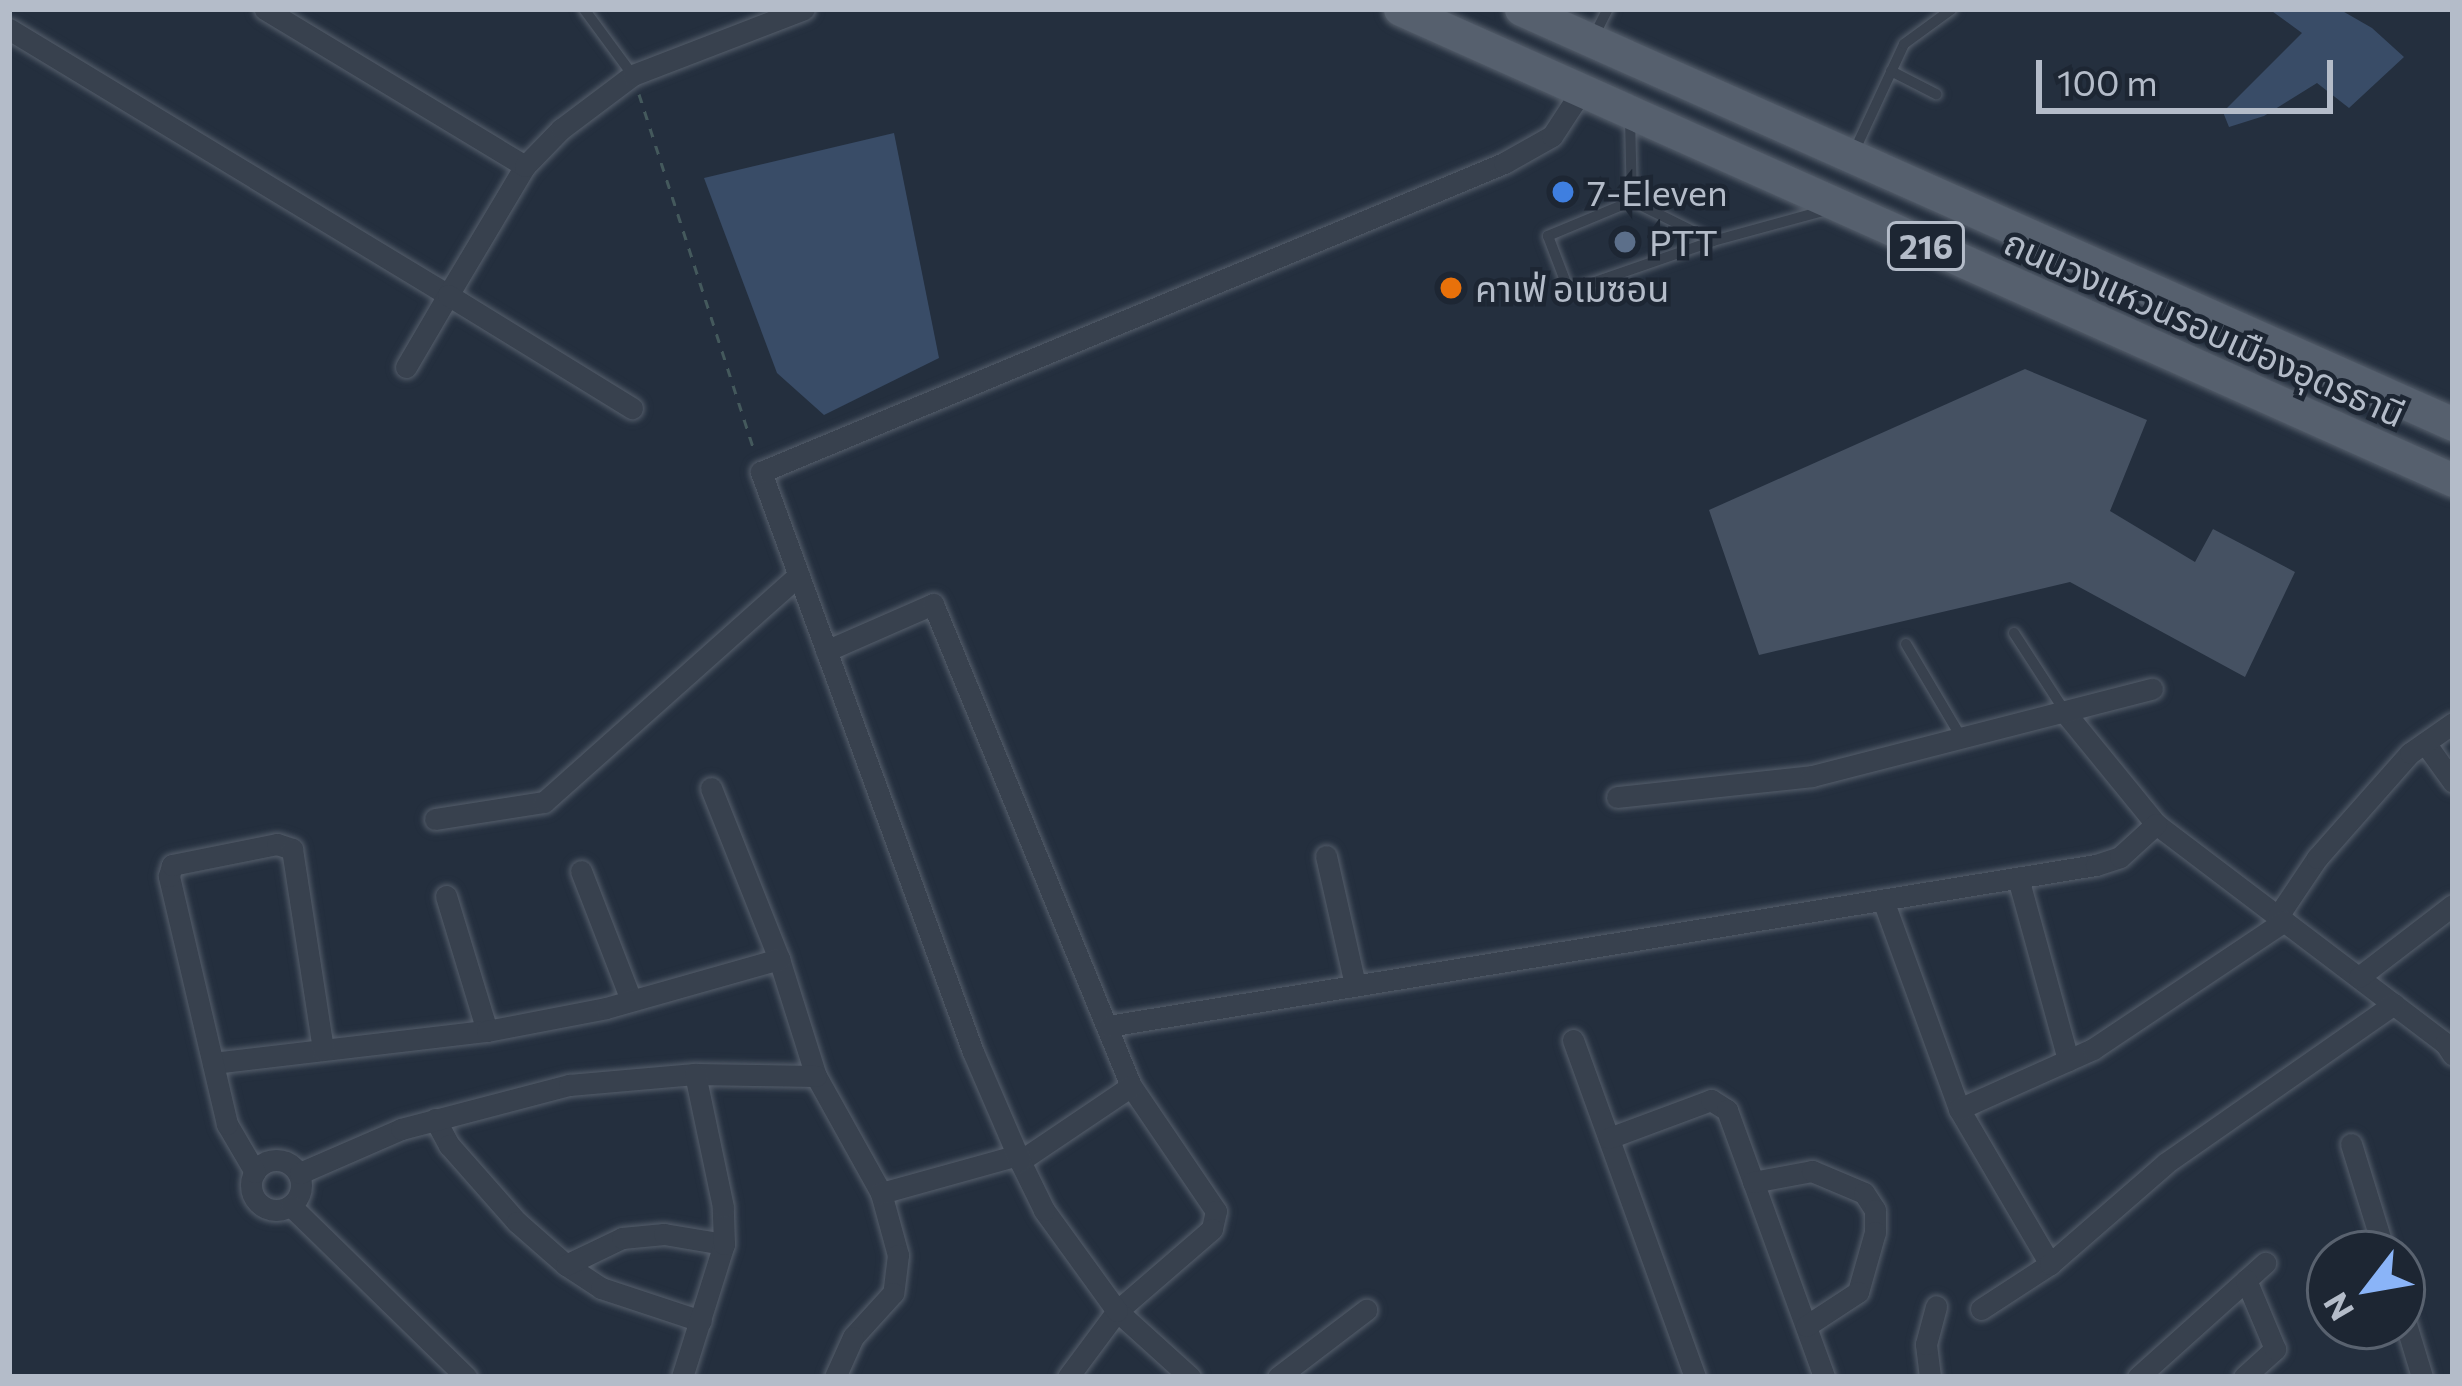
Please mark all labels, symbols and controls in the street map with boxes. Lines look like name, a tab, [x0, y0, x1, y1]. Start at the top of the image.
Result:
scale bar	[2042, 36, 2339, 110]
text: 100 m	[2057, 59, 2158, 103]
place label: 7-Eleven	[1587, 170, 1728, 214]
marker: 7-Eleven	[1550, 179, 1576, 205]
road number: 216	[1884, 219, 1968, 273]
street label: ถนนวงแหวนรอบเมืองอุดรธานี	[1998, 219, 2412, 435]
place label: PTT	[1649, 220, 1718, 264]
marker: PTT	[1612, 229, 1638, 255]
place label: คาเฟ่ อเมซอน	[1475, 266, 1669, 310]
marker: คาเฟ่ อเมซอน	[1438, 275, 1464, 301]
north arrow	[2306, 1230, 2426, 1350]
text: N	[2313, 1286, 2361, 1328]

